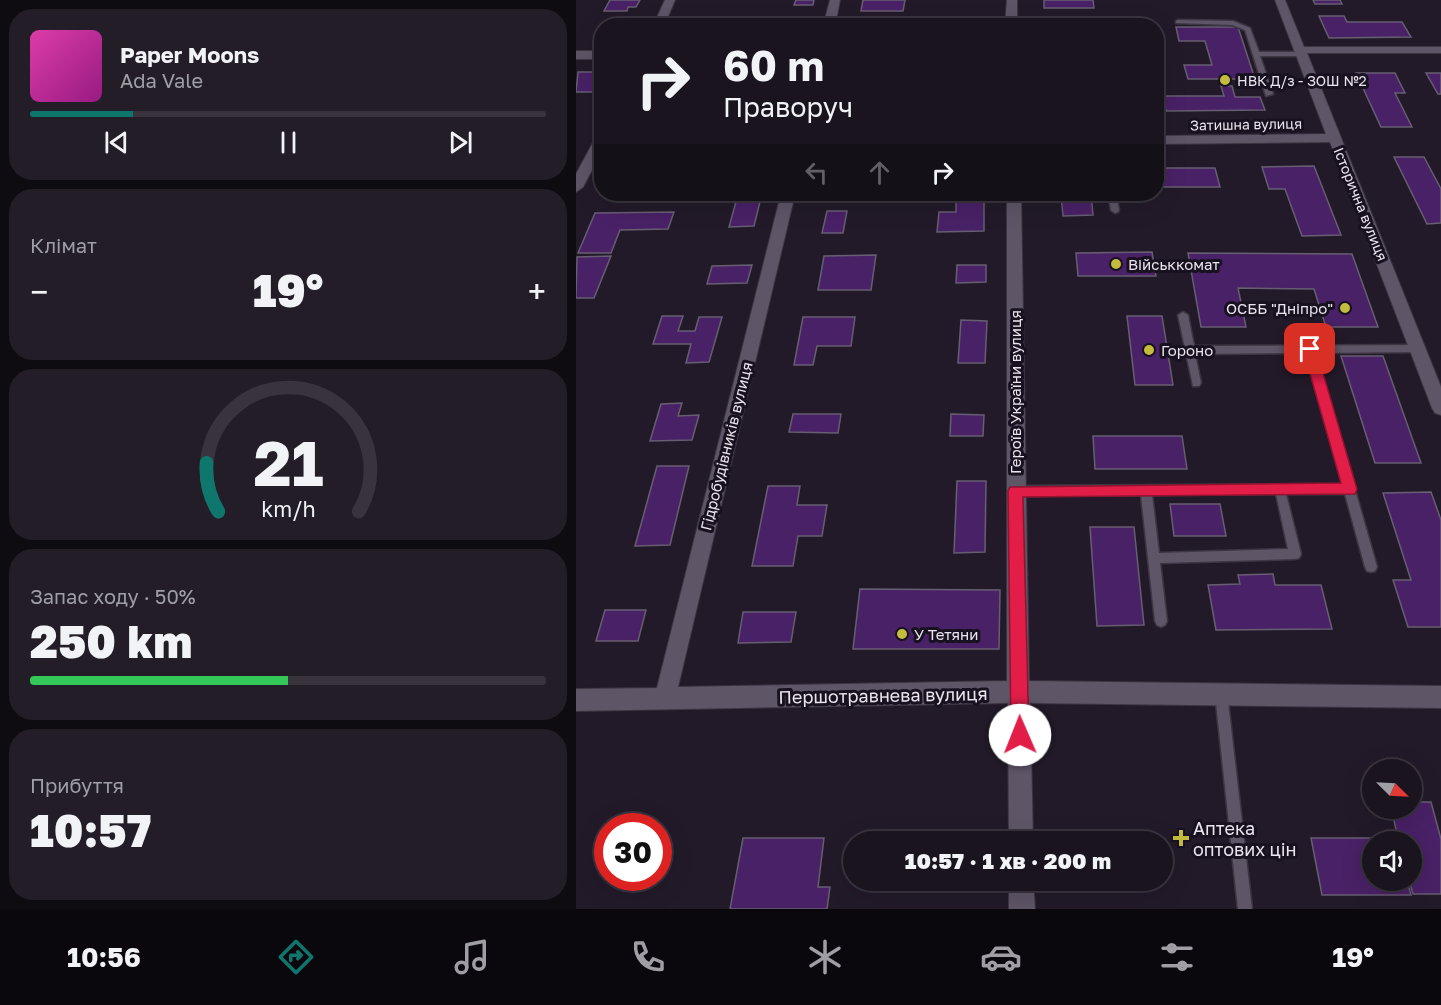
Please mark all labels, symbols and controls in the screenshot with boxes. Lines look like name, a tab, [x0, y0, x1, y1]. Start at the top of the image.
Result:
text: 60 m	[723, 40, 824, 90]
text: Paper Moons	[120, 41, 259, 68]
icon: right	[624, 42, 702, 120]
text: Ada Vale	[120, 68, 203, 92]
place label: НВК Д/з - ЗОШ №2	[1237, 72, 1367, 89]
marker: НВК Д/з - ЗОШ №2	[1218, 73, 1232, 87]
text: Праворуч	[723, 91, 853, 123]
street label: Затишна вулиця	[1190, 115, 1302, 133]
icon: previous	[100, 126, 133, 159]
icon: pause	[272, 126, 305, 159]
icon: next	[444, 126, 477, 159]
street label: Історична вулиця	[1331, 145, 1391, 263]
icon: left	[800, 156, 833, 189]
icon: ahead	[863, 156, 896, 189]
icon: right	[926, 156, 959, 189]
text: Клімат	[30, 233, 97, 257]
place label: Військкомат	[1128, 255, 1220, 273]
marker: Військкомат	[1109, 257, 1123, 271]
text: 19°	[253, 263, 323, 317]
text: −	[30, 272, 48, 311]
text: +	[528, 272, 546, 311]
place label: ОСББ "Днiпро"	[1226, 299, 1333, 317]
marker: ОСББ "Днiпро"	[1338, 301, 1352, 315]
street label: Героїв України вулиця	[1006, 310, 1024, 474]
pin	[1284, 323, 1335, 374]
icon: arrive	[1293, 332, 1326, 365]
place label: Гороно	[1161, 341, 1213, 359]
marker: Гороно	[1142, 343, 1156, 357]
street label: Гідробудівників вулиця	[696, 360, 756, 532]
text: 21	[253, 425, 323, 500]
text: km/h	[261, 496, 315, 522]
text: Запас ходу · 50%	[30, 584, 196, 608]
text: 250 km	[30, 614, 192, 668]
place label: У Тетяни	[914, 625, 978, 643]
marker: У Тетяни	[895, 627, 909, 641]
street label: Першотравнева вулиця	[778, 682, 988, 708]
position arrow	[988, 703, 1052, 767]
north arrow	[1362, 759, 1422, 819]
map controls	[1362, 759, 1422, 891]
text: Прибуття	[30, 773, 124, 797]
text: 10:57	[30, 803, 151, 857]
speed limit sign: 30	[594, 813, 672, 891]
place label: Аптека оптових цін	[1193, 817, 1297, 860]
marker: Аптека оптових цін	[1174, 831, 1188, 845]
button: sound	[1362, 831, 1422, 891]
text: 10:57 · 1 хв · 200 m	[905, 847, 1111, 874]
icon: directions	[275, 936, 317, 978]
icon: music	[451, 936, 493, 978]
icon: phone	[627, 936, 669, 978]
icon: climate	[804, 936, 846, 978]
icon: car	[980, 936, 1022, 978]
icon: filters	[1156, 936, 1198, 978]
text: 10:56	[67, 941, 141, 973]
text: 19°	[1332, 941, 1374, 973]

